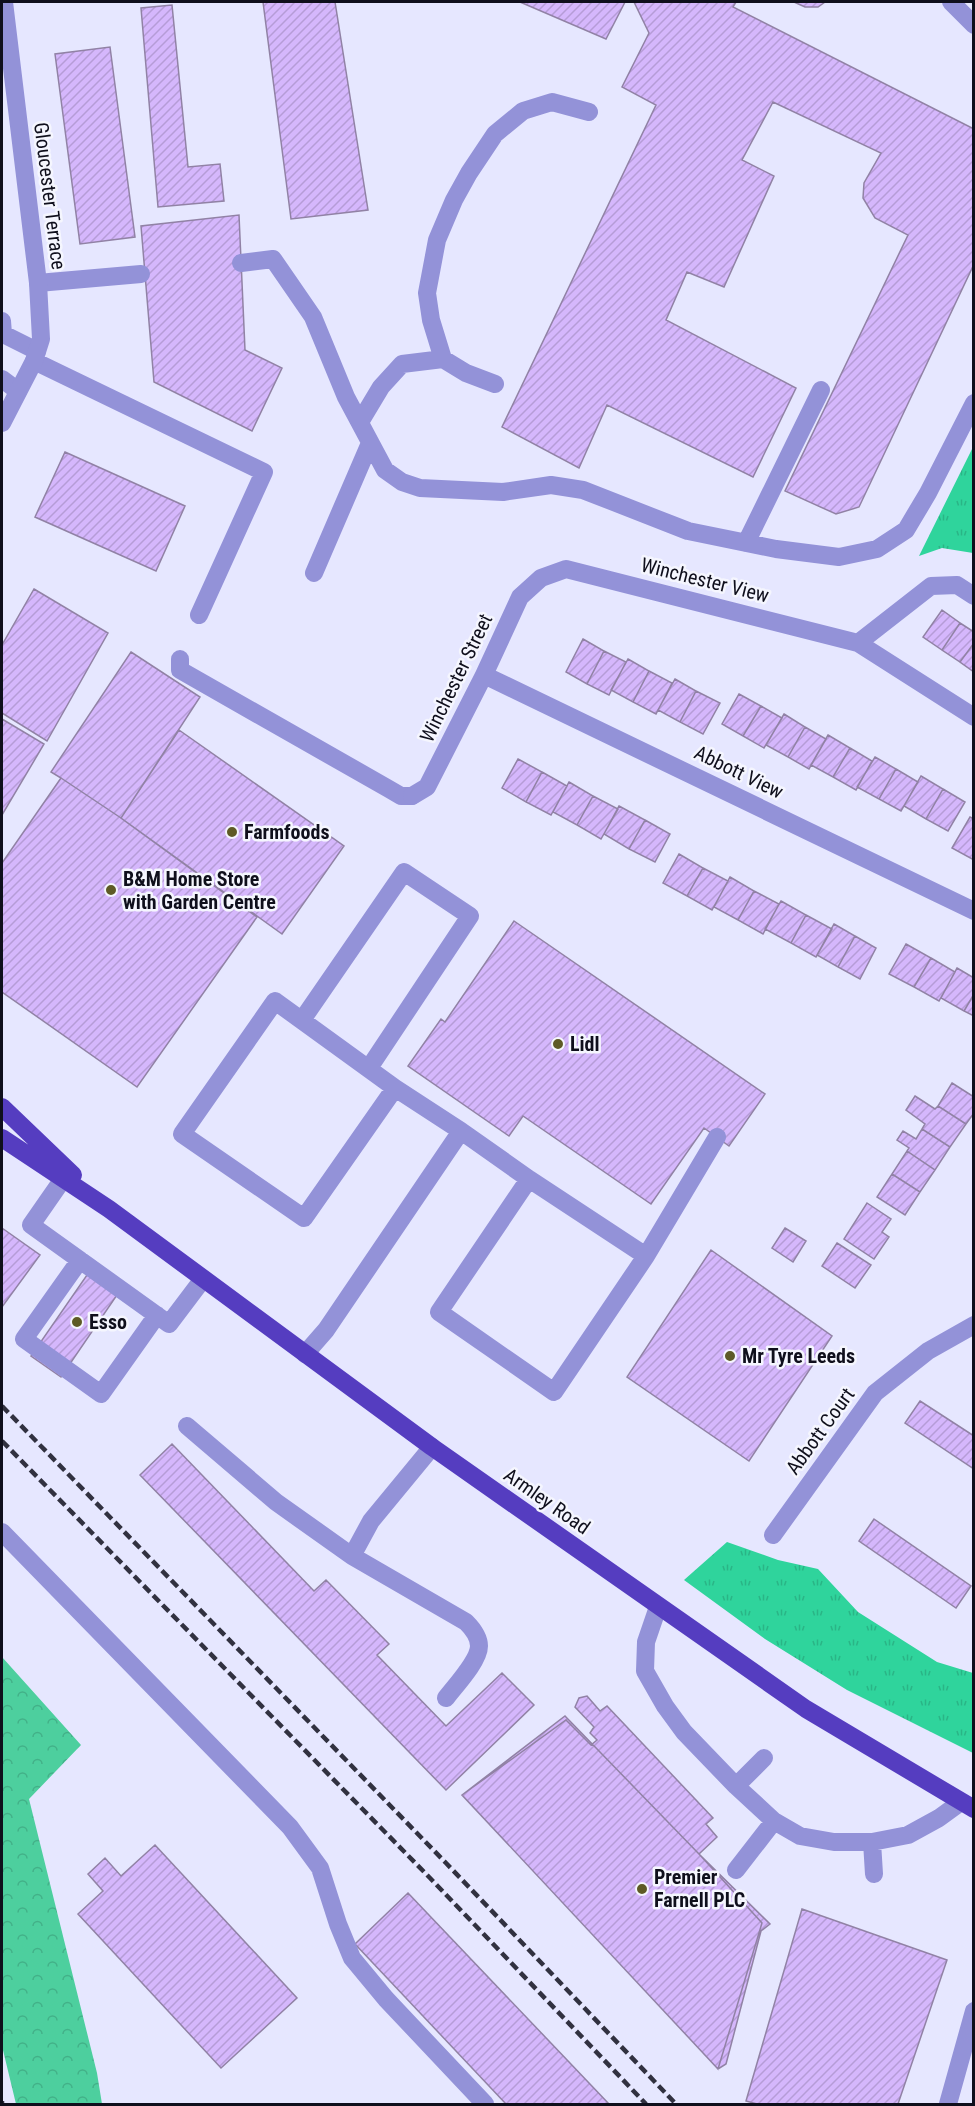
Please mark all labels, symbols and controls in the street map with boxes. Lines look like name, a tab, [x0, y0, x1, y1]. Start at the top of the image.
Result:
street label: Gloucester Terrace	[29, 121, 71, 271]
street label: Winchester View	[639, 553, 771, 607]
street label: Winchester Street	[415, 610, 497, 746]
street label: Abbott View	[691, 740, 787, 804]
place label: Farmfoods	[244, 820, 330, 844]
marker: Farmfoods	[225, 825, 239, 839]
place label: B&M Home Store with Garden Centre	[123, 867, 276, 914]
marker: B&M Home Store with Garden Centre	[104, 883, 118, 897]
place label: Lidl	[570, 1032, 600, 1056]
marker: Lidl	[551, 1037, 565, 1051]
place label: Esso	[89, 1310, 127, 1334]
marker: Esso	[70, 1315, 84, 1329]
place label: Mr Tyre Leeds	[742, 1344, 855, 1368]
marker: Mr Tyre Leeds	[723, 1349, 737, 1363]
street label: Abbott Court	[781, 1383, 860, 1479]
street label: Armley Road	[499, 1463, 595, 1539]
place label: Premier Farnell PLC	[654, 1865, 745, 1912]
marker: Premier Farnell PLC	[635, 1882, 649, 1896]

